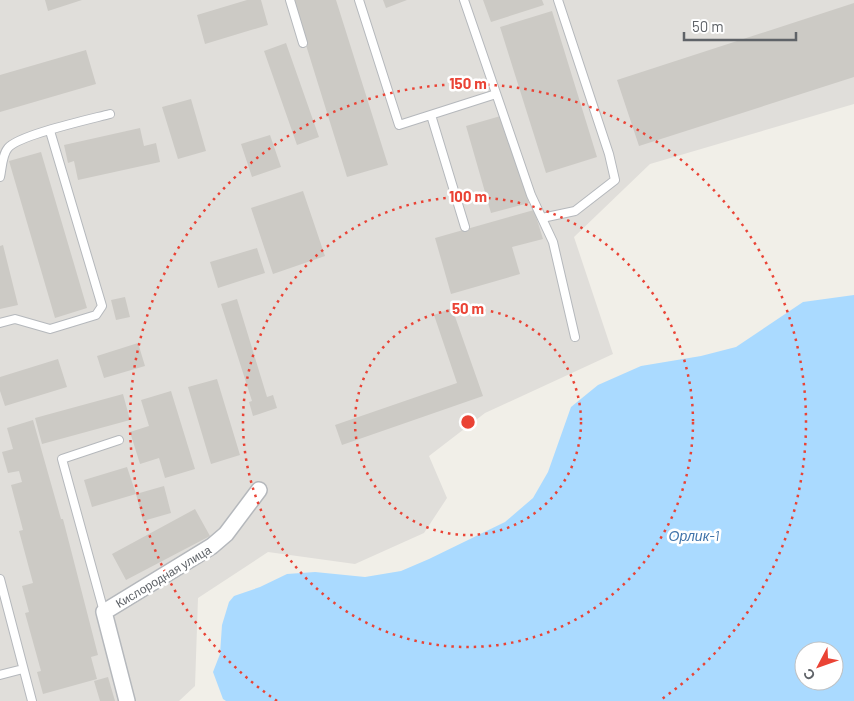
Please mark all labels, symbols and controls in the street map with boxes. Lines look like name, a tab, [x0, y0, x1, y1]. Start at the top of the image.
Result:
scale bar	[684, 10, 796, 42]
text: 50 m	[692, 17, 724, 35]
text: 150 m	[449, 74, 487, 92]
text: 100 m	[449, 187, 487, 205]
text: 50 m	[452, 299, 484, 317]
centre of rings	[459, 413, 477, 431]
water label: Орлик-1	[669, 527, 720, 544]
street label: Кислородная улица	[113, 542, 214, 611]
north arrow	[794, 641, 844, 691]
text: С	[799, 665, 819, 684]

